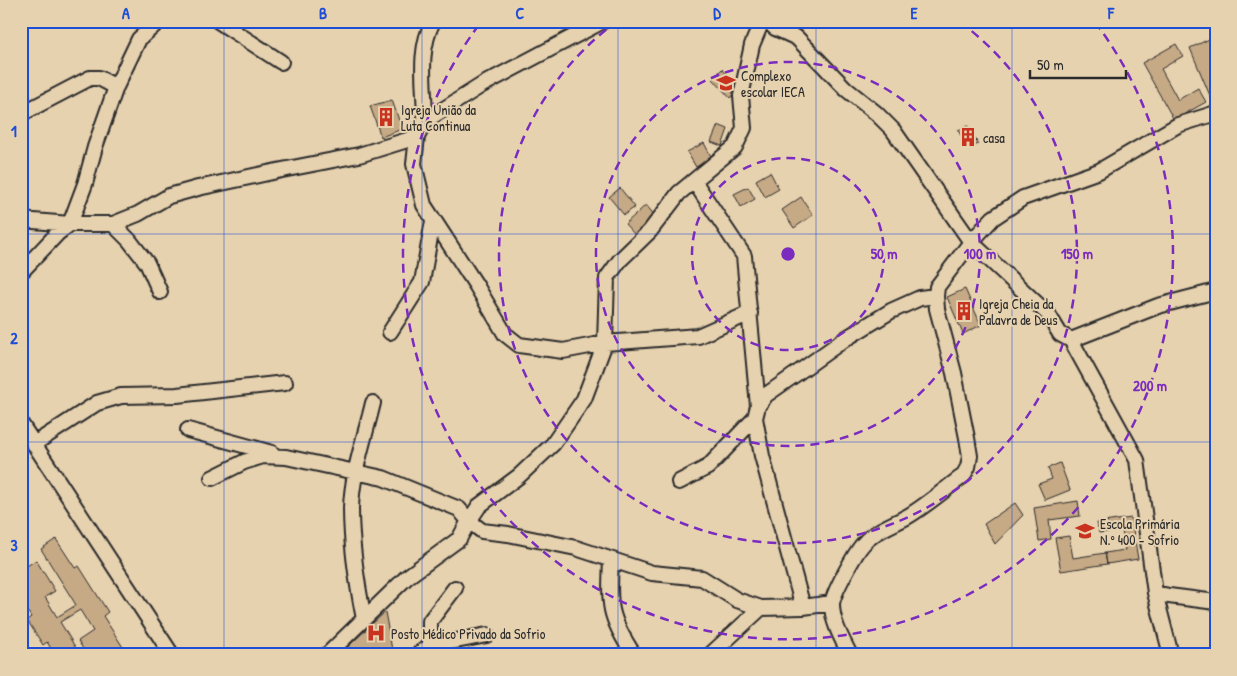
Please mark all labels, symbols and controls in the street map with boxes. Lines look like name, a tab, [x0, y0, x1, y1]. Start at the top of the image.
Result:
text: A	[122, 2, 130, 24]
text: B	[319, 2, 327, 24]
text: C	[516, 2, 525, 24]
text: D	[713, 2, 721, 24]
text: E	[910, 2, 918, 24]
text: F	[1107, 2, 1115, 24]
scale bar	[1030, 48, 1126, 80]
text: 50 m	[1037, 54, 1064, 75]
place label: Complexo escolar IECA	[741, 66, 805, 101]
school or university icon: Complexo escolar IECA	[715, 72, 737, 94]
place label: Igreja União da Luta Continua	[401, 100, 476, 135]
building icon: Igreja União da Luta Continua	[375, 106, 397, 128]
text: 1	[11, 120, 17, 142]
building icon: casa	[957, 126, 979, 148]
place label: casa	[983, 128, 1005, 147]
text: 50 m	[871, 243, 897, 264]
text: 100 m	[964, 243, 996, 264]
text: 150 m	[1061, 243, 1093, 264]
centre of rings	[779, 245, 797, 263]
place label: Igreja Cheia da Palavra de Deus	[979, 294, 1058, 329]
building icon: Igreja Cheia da Palavra de Deus	[953, 300, 975, 322]
text: 2	[10, 327, 18, 349]
text: 200 m	[1133, 375, 1167, 396]
place label: Escola Primária N.º 400 - Sofrio	[1100, 514, 1180, 549]
school or university icon: Escola Primária N.º 400 - Sofrio	[1074, 520, 1096, 542]
text: 3	[10, 534, 18, 556]
hospital icon: Posto Médico Privado da Sofrio	[365, 622, 387, 644]
place label: Posto Médico Privado da Sofrio	[391, 624, 546, 643]

